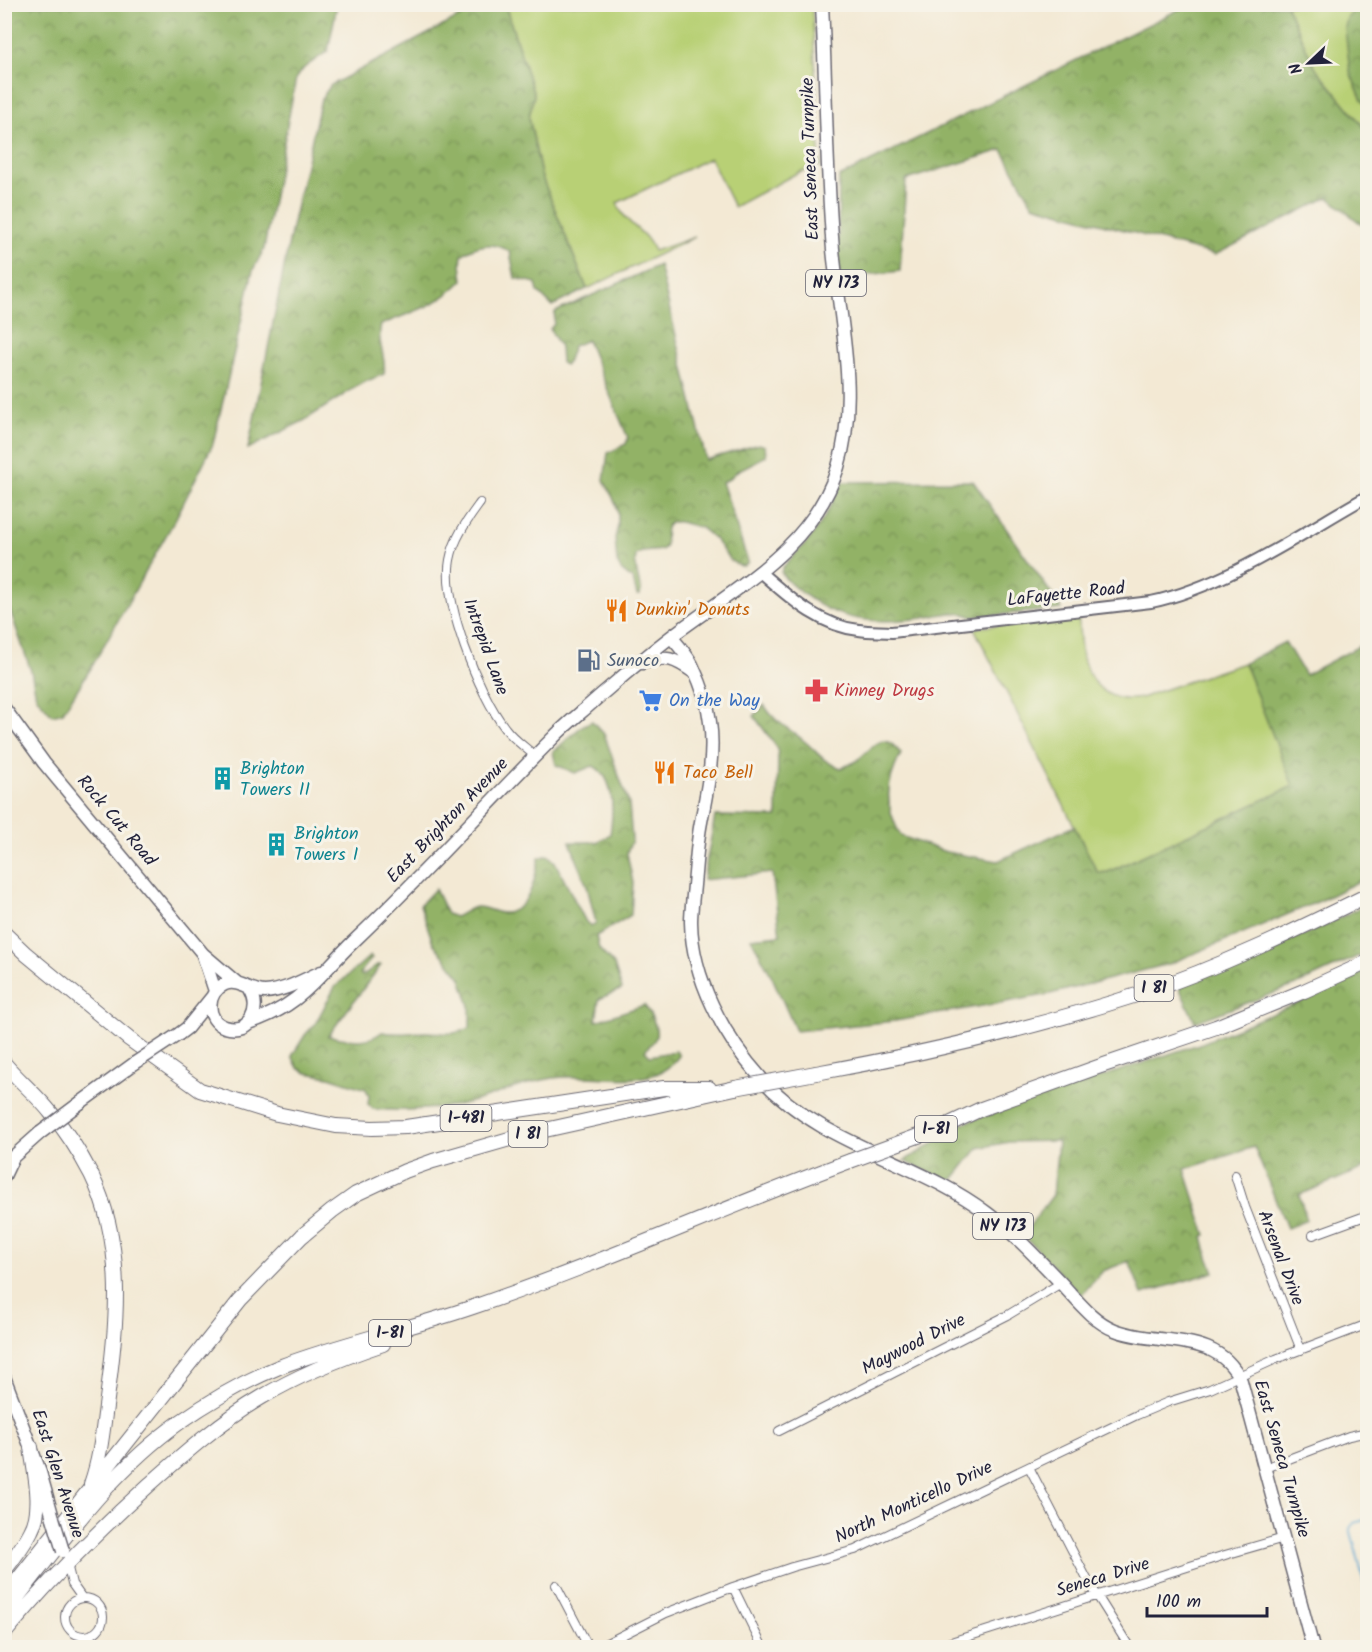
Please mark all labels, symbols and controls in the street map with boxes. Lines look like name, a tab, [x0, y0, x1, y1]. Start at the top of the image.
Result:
north arrow	[1279, 33, 1339, 93]
text: N	[1283, 59, 1310, 78]
street label: East Seneca Turnpike	[794, 77, 828, 241]
road number: NY 173	[806, 270, 866, 296]
street label: LaFayette Road	[1006, 574, 1127, 616]
street label: Intrepid Lane	[454, 594, 516, 700]
place label: Dunkin' Donuts	[635, 596, 750, 625]
restaurant icon: Dunkin' Donuts	[604, 597, 630, 623]
place label: Sunoco	[607, 647, 659, 676]
fuel station icon: Sunoco	[576, 648, 602, 674]
place label: Kinney Drugs	[834, 677, 935, 706]
pharmacy icon: Kinney Drugs	[803, 678, 829, 704]
place label: On the Way	[669, 687, 760, 716]
supermarket icon: On the Way	[638, 688, 664, 714]
street label: East Brighton Avenue	[380, 751, 516, 891]
place label: Brighton Towers II	[240, 755, 310, 805]
place label: Taco Bell	[683, 759, 753, 788]
restaurant icon: Taco Bell	[652, 760, 678, 786]
building icon: Brighton Towers II	[209, 766, 235, 792]
street label: Rock Cut Road	[69, 769, 164, 874]
place label: Brighton Towers I	[294, 820, 359, 870]
building icon: Brighton Towers I	[263, 831, 289, 857]
road number: I 81	[1134, 975, 1174, 1001]
road number: I-481	[440, 1105, 492, 1131]
road number: I-81	[915, 1116, 957, 1142]
road number: I 81	[508, 1121, 548, 1147]
street label: Arsenal Drive	[1249, 1206, 1311, 1310]
road number: NY 173	[973, 1213, 1033, 1239]
street label: Maywood Drive	[857, 1306, 971, 1384]
road number: I-81	[369, 1320, 411, 1346]
street label: East Seneca Turnpike	[1245, 1377, 1317, 1541]
street label: East Glen Avenue	[22, 1406, 92, 1542]
street label: North Monticello Drive	[830, 1454, 998, 1552]
street label: Seneca Drive	[1053, 1550, 1153, 1606]
scale bar	[1147, 1580, 1267, 1618]
text: 100 m	[1156, 1588, 1201, 1617]

